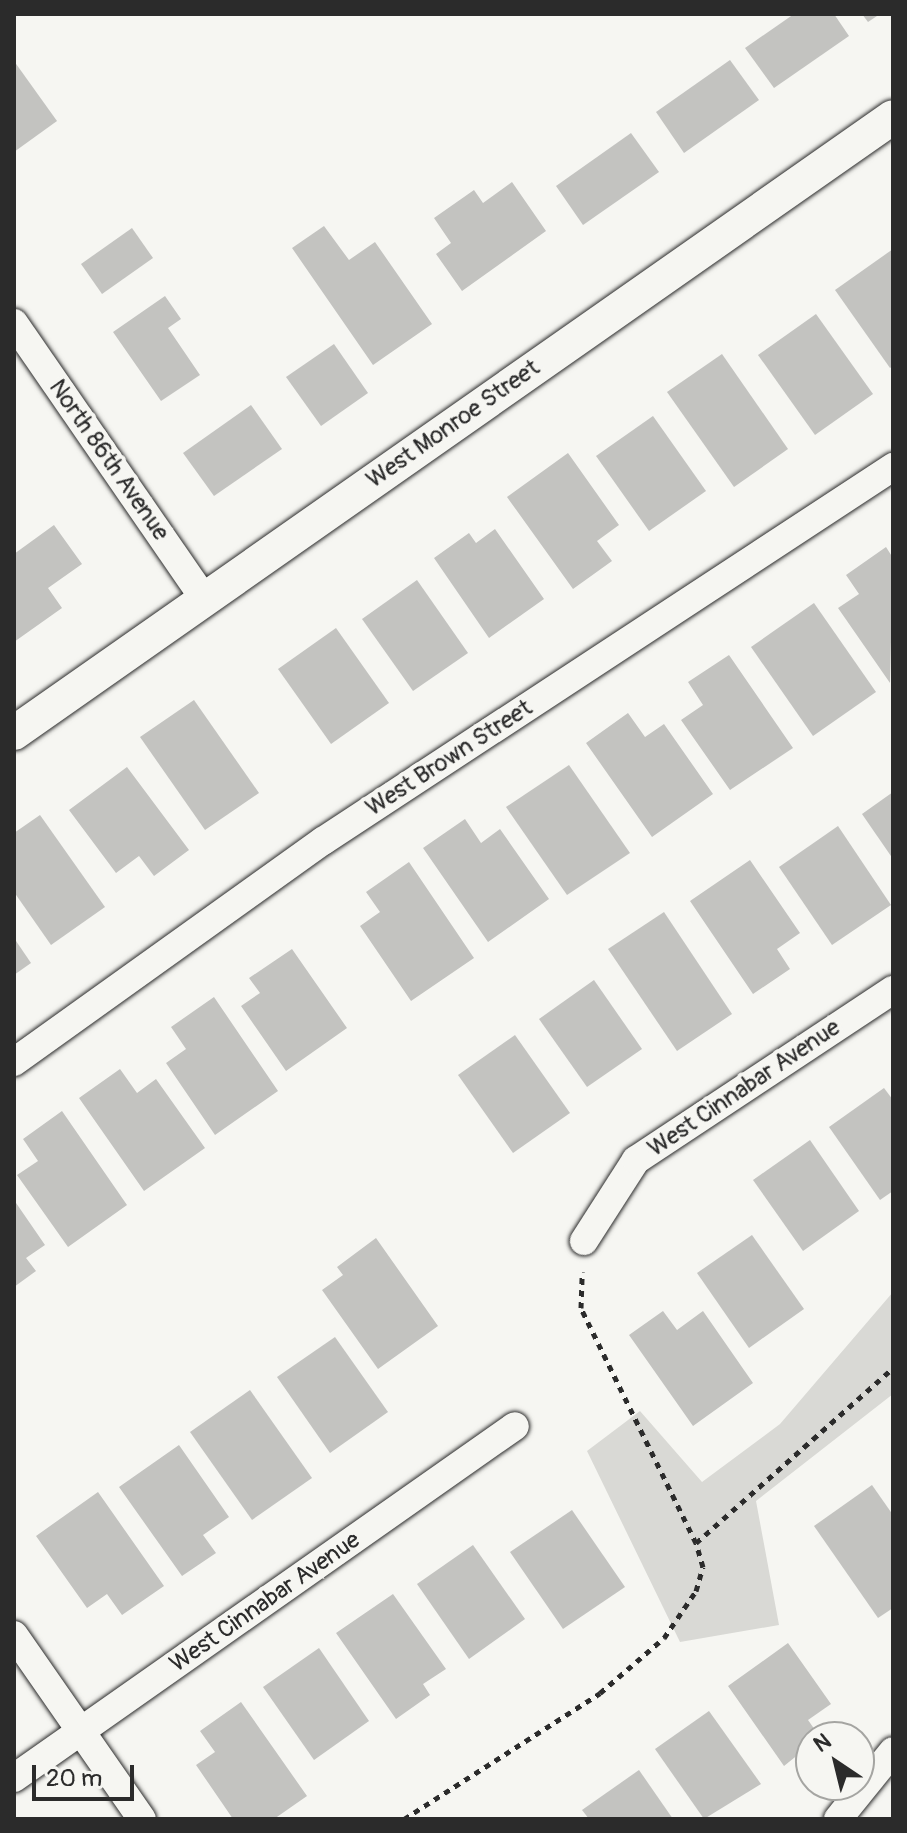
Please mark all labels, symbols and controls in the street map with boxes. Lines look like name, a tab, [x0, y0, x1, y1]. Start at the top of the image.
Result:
street label: West Monroe Street	[361, 354, 545, 494]
street label: North 86th Avenue	[43, 374, 175, 546]
street label: West Brown Street	[361, 694, 537, 822]
street label: West Cinnabar Avenue	[642, 1013, 846, 1163]
street label: West Cinnabar Avenue	[164, 1526, 366, 1678]
north arrow	[795, 1721, 875, 1801]
text: N	[808, 1727, 837, 1759]
scale bar	[36, 1749, 138, 1799]
text: 20 m	[46, 1764, 102, 1793]

